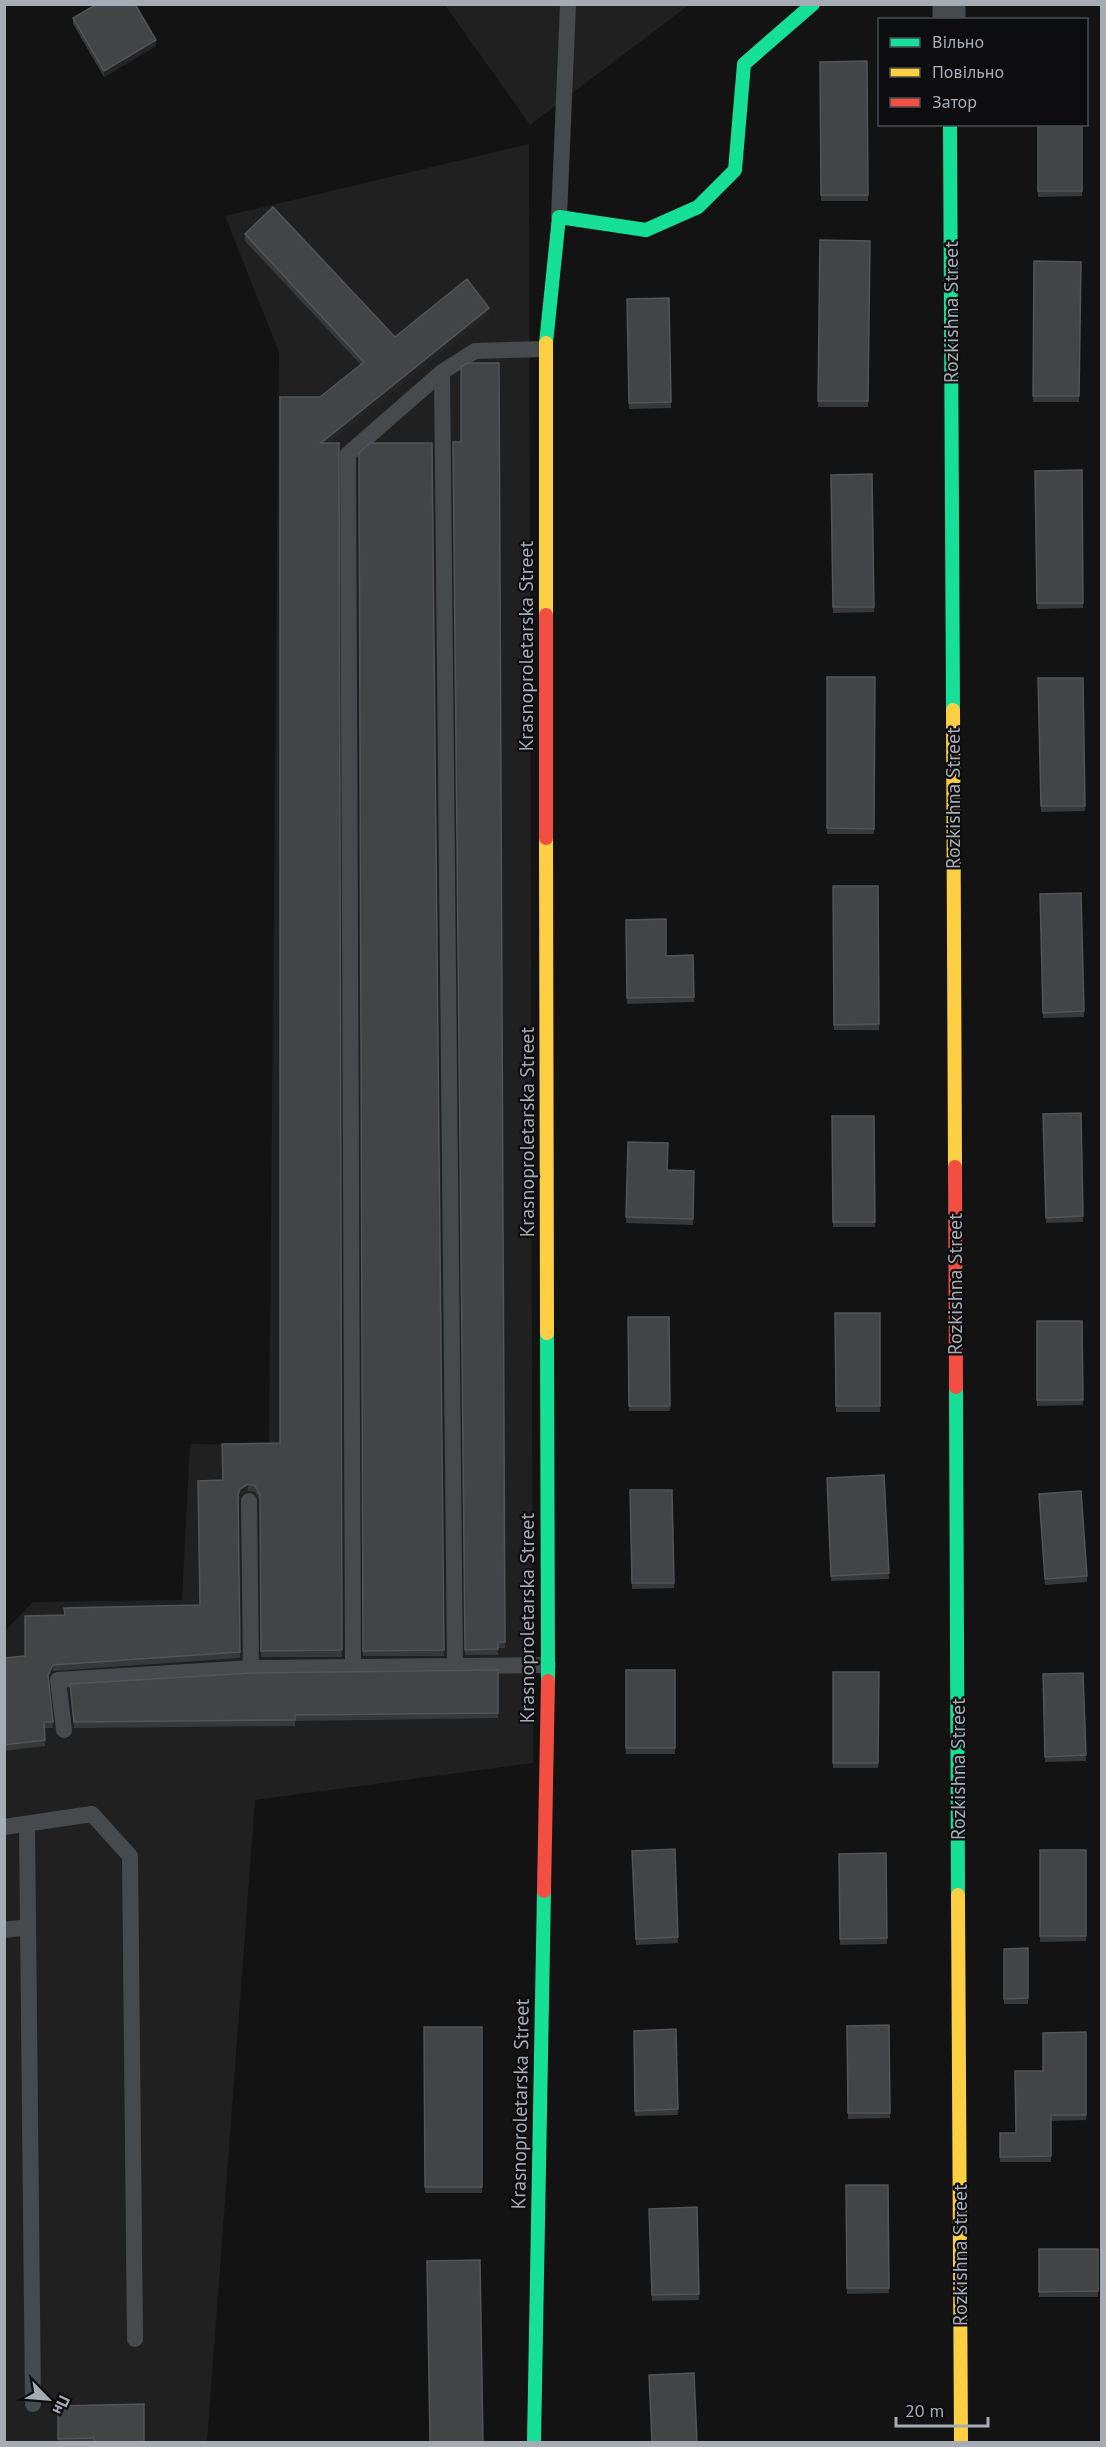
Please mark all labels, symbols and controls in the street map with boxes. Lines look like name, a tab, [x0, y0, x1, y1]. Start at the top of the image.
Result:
legend	[878, 18, 1088, 126]
text: Вільно	[932, 30, 984, 53]
text: Повільно	[932, 60, 1004, 83]
text: Затор	[932, 90, 977, 113]
street label: Rozkishna Street	[938, 241, 964, 383]
street label: Krasnoproletarska Street	[513, 540, 539, 751]
street label: Rozkishna Street	[940, 727, 966, 869]
street label: Krasnoproletarska Street	[514, 1026, 540, 1237]
street label: Rozkishna Street	[942, 1213, 968, 1355]
street label: Krasnoproletarska Street	[514, 1512, 540, 1723]
street label: Rozkishna Street	[945, 1698, 971, 1840]
street label: Krasnoproletarska Street	[505, 1998, 535, 2210]
street label: Rozkishna Street	[947, 2184, 973, 2326]
north arrow	[18, 2369, 78, 2429]
scale bar	[896, 2390, 988, 2428]
text: Пн	[49, 2393, 75, 2418]
text: 20 m	[905, 2399, 944, 2422]

